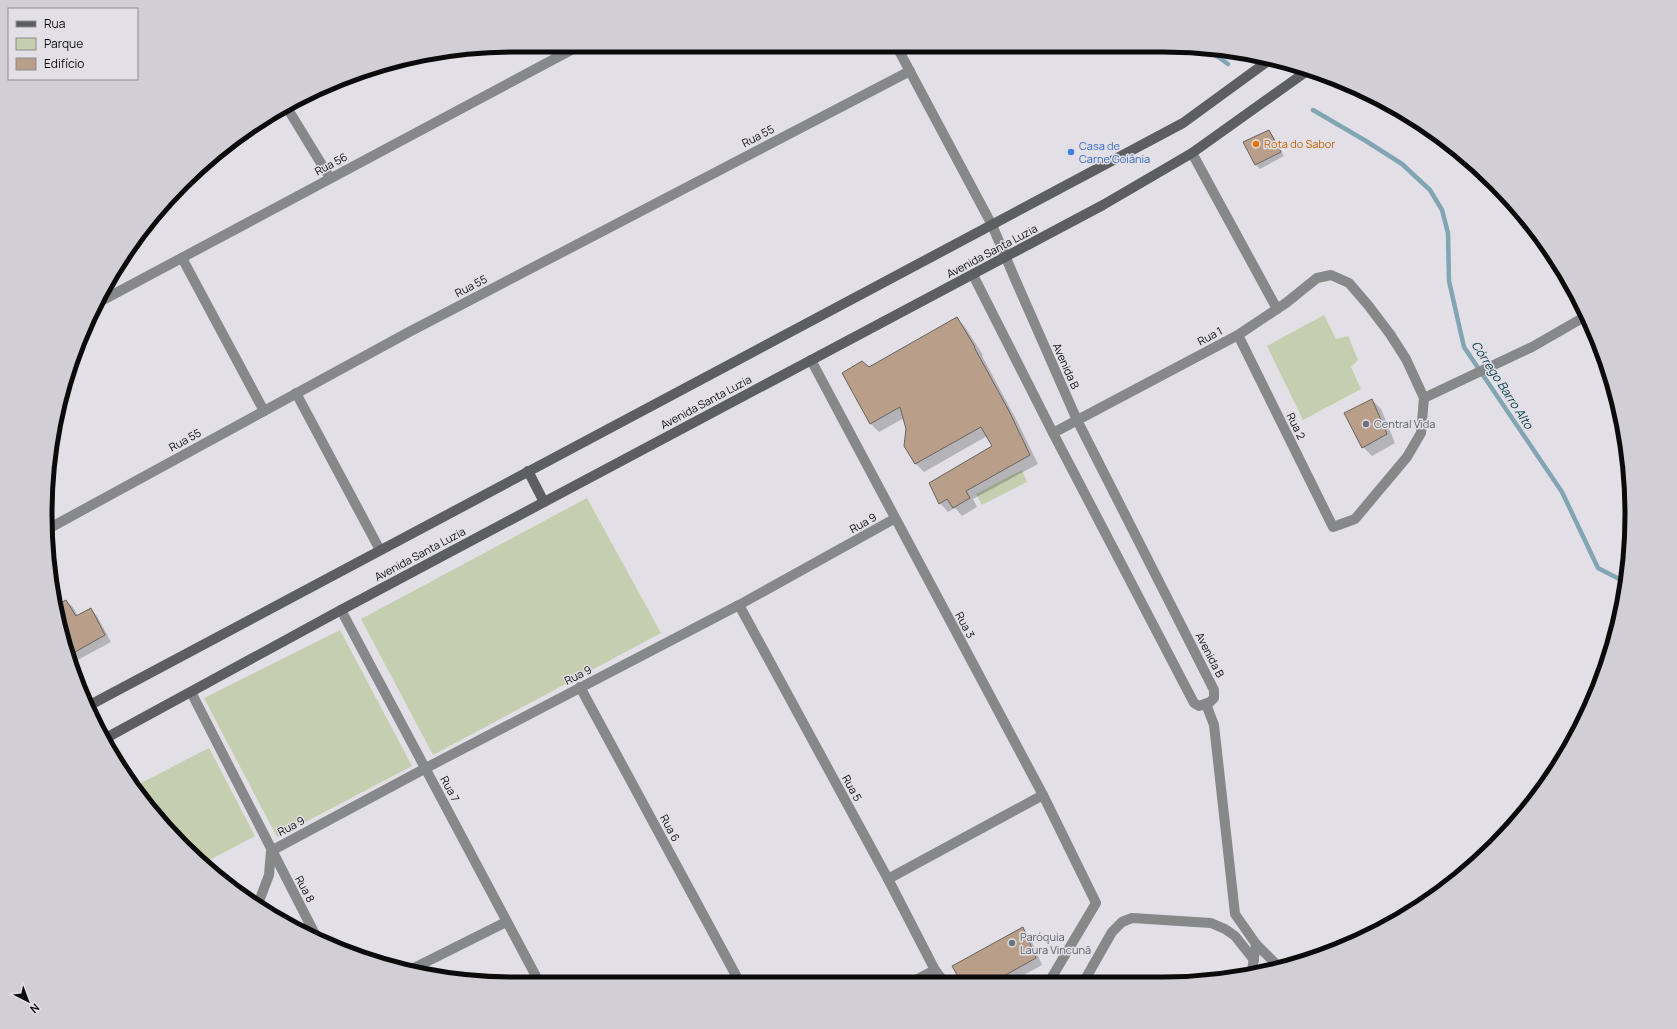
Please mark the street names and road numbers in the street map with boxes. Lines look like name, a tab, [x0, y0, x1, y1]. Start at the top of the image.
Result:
street label: Rua 55	[739, 121, 777, 150]
street label: Rua 56	[312, 149, 350, 178]
street label: Avenida Santa Luzia	[944, 220, 1040, 281]
street label: Rua 55	[452, 271, 490, 300]
street label: Rua 1	[1195, 323, 1225, 348]
street label: Avenida B	[1050, 340, 1083, 391]
street label: Avenida Santa Luzia	[658, 371, 754, 432]
street label: Rua 2	[1284, 410, 1309, 442]
street label: Rua 55	[166, 425, 203, 454]
street label: Rua 9	[847, 509, 879, 536]
street label: Avenida Santa Luzia	[372, 523, 468, 584]
street label: Rua 3	[952, 609, 979, 641]
street label: Avenida B	[1193, 630, 1228, 680]
street label: Rua 9	[562, 661, 594, 688]
street label: Rua 5	[839, 772, 866, 804]
street label: Rua 7	[437, 773, 463, 804]
street label: Rua 9	[275, 812, 307, 839]
street label: Rua 6	[657, 812, 684, 844]
street label: Rua 8	[292, 873, 319, 905]

